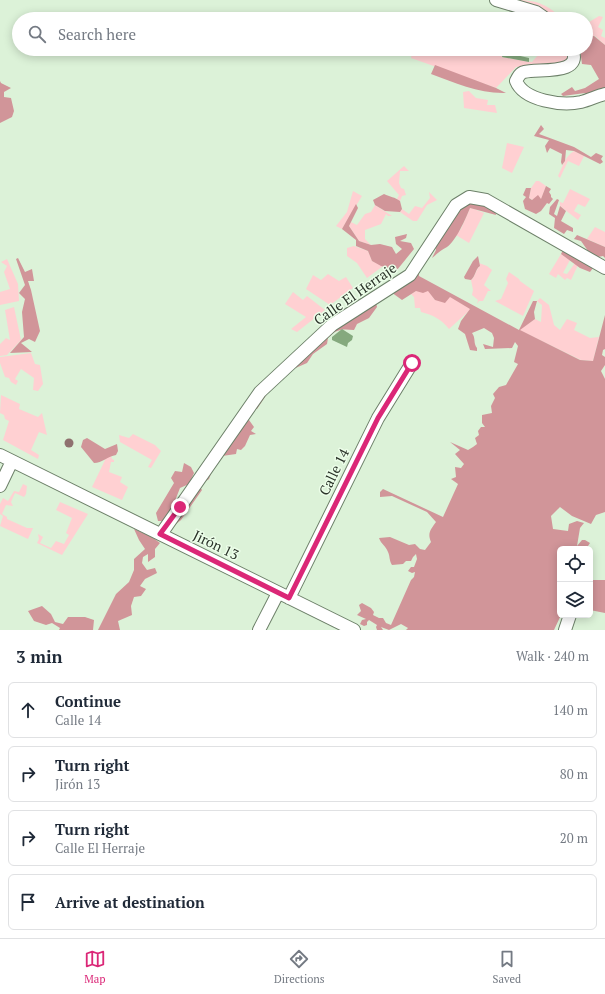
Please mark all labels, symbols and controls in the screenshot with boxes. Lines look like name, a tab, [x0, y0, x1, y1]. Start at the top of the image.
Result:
search box	[12, 12, 593, 56]
icon: search	[26, 23, 48, 45]
text: Search here	[58, 24, 136, 44]
street label: Calle El Herraje	[310, 258, 400, 329]
route start	[403, 354, 421, 372]
street label: Calle 14	[314, 445, 353, 498]
route end	[171, 498, 189, 516]
street label: Jirón 13	[190, 525, 242, 564]
map controls	[557, 546, 593, 618]
button: locate	[557, 546, 593, 582]
button: layers	[557, 582, 593, 618]
text: 3 min	[16, 645, 63, 668]
text: Walk · 240 m	[516, 647, 589, 665]
text: Continue	[55, 691, 121, 711]
icon: ahead	[17, 699, 39, 721]
text: 140 m	[553, 701, 588, 719]
text: Calle 14	[55, 711, 101, 729]
text: Turn right	[55, 755, 130, 775]
icon: right	[17, 763, 39, 785]
text: 80 m	[560, 765, 588, 783]
text: Jirón 13	[55, 775, 100, 793]
text: Turn right	[55, 819, 130, 839]
icon: right	[17, 827, 39, 849]
text: 20 m	[560, 829, 588, 847]
text: Calle El Herraje	[55, 839, 145, 857]
icon: arrive	[17, 891, 39, 913]
text: Arrive at destination	[55, 892, 205, 912]
tab: Map	[84, 948, 106, 986]
tab: Directions	[274, 948, 325, 986]
tab: Saved	[493, 948, 521, 986]

